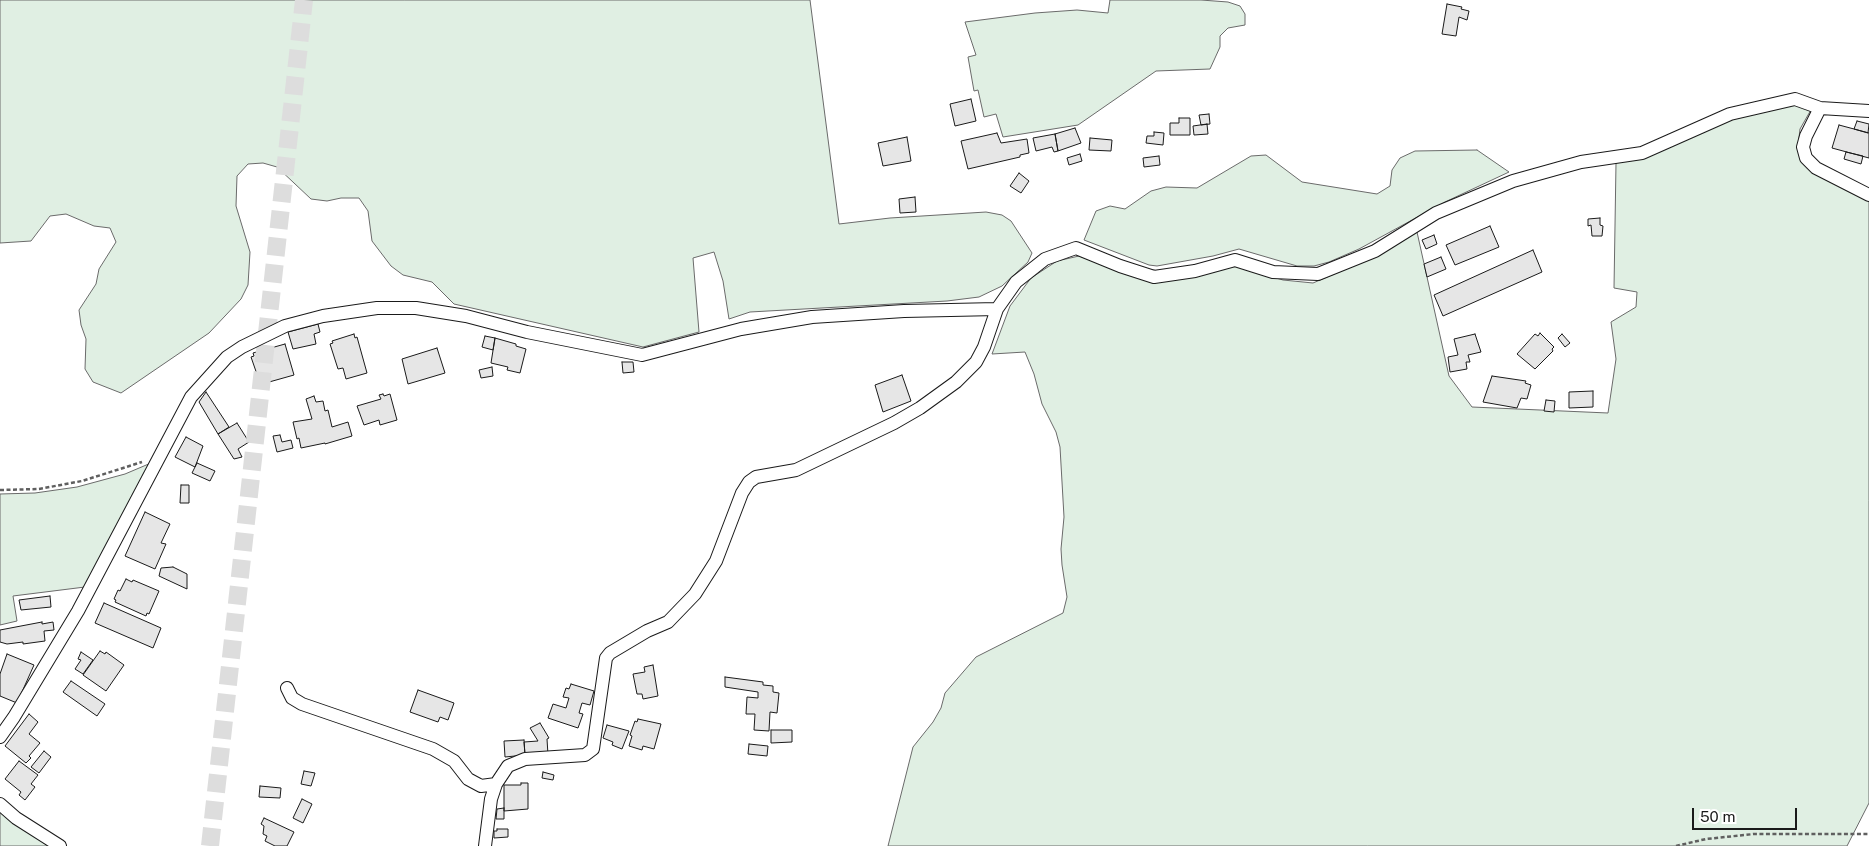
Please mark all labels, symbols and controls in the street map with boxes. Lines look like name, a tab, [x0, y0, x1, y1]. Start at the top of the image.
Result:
scale bar	[1694, 798, 1799, 830]
text: 50 m	[1700, 808, 1735, 825]

